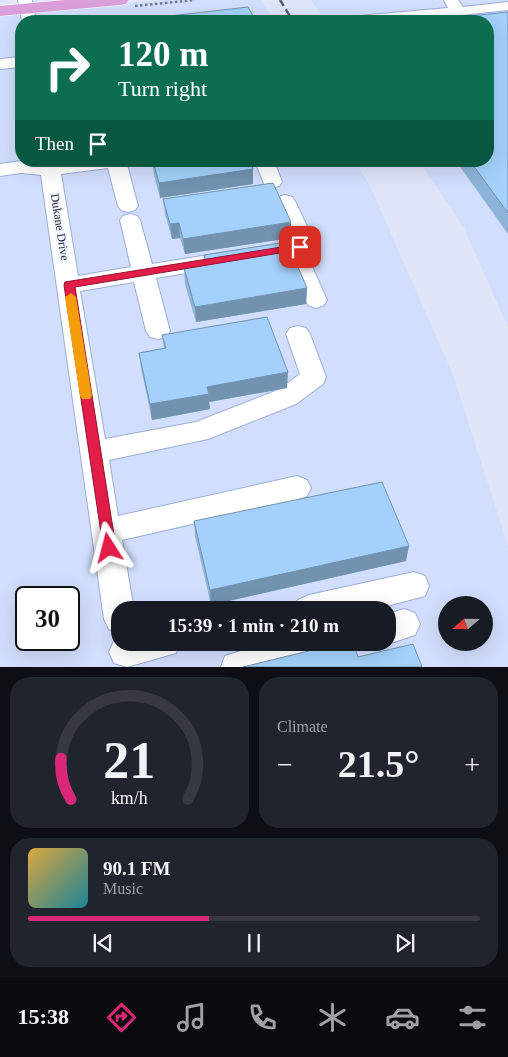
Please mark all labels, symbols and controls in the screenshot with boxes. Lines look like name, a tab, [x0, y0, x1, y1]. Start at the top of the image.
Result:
icon: right	[35, 35, 100, 100]
text: 120 m	[118, 35, 208, 74]
text: Turn right	[118, 76, 207, 101]
icon: arrive	[84, 130, 112, 158]
text: Then	[35, 133, 74, 154]
street label: Dukane Drive	[48, 193, 72, 261]
pin	[279, 226, 321, 268]
icon: arrive	[286, 233, 314, 261]
position arrow	[82, 521, 134, 573]
speed limit sign: 30	[15, 586, 80, 651]
north arrow	[438, 596, 492, 651]
map controls	[438, 596, 493, 651]
text: 15:39 · 1 min · 210 m	[168, 615, 339, 636]
text: Climate	[277, 718, 328, 735]
text: 21	[104, 732, 156, 789]
text: 21.5°	[338, 743, 419, 785]
text: −	[277, 749, 293, 780]
text: +	[464, 749, 480, 780]
text: km/h	[111, 788, 148, 808]
text: 90.1 FM	[103, 858, 171, 879]
text: Music	[103, 880, 143, 897]
icon: previous	[89, 929, 117, 957]
icon: pause	[240, 929, 268, 957]
icon: next	[391, 929, 419, 957]
icon: directions	[104, 1000, 139, 1035]
icon: music	[174, 1000, 209, 1035]
icon: phone	[245, 1000, 280, 1035]
icon: climate	[315, 1000, 350, 1035]
icon: car	[385, 1000, 420, 1035]
icon: filters	[455, 1000, 490, 1035]
text: 15:38	[18, 1004, 69, 1029]

